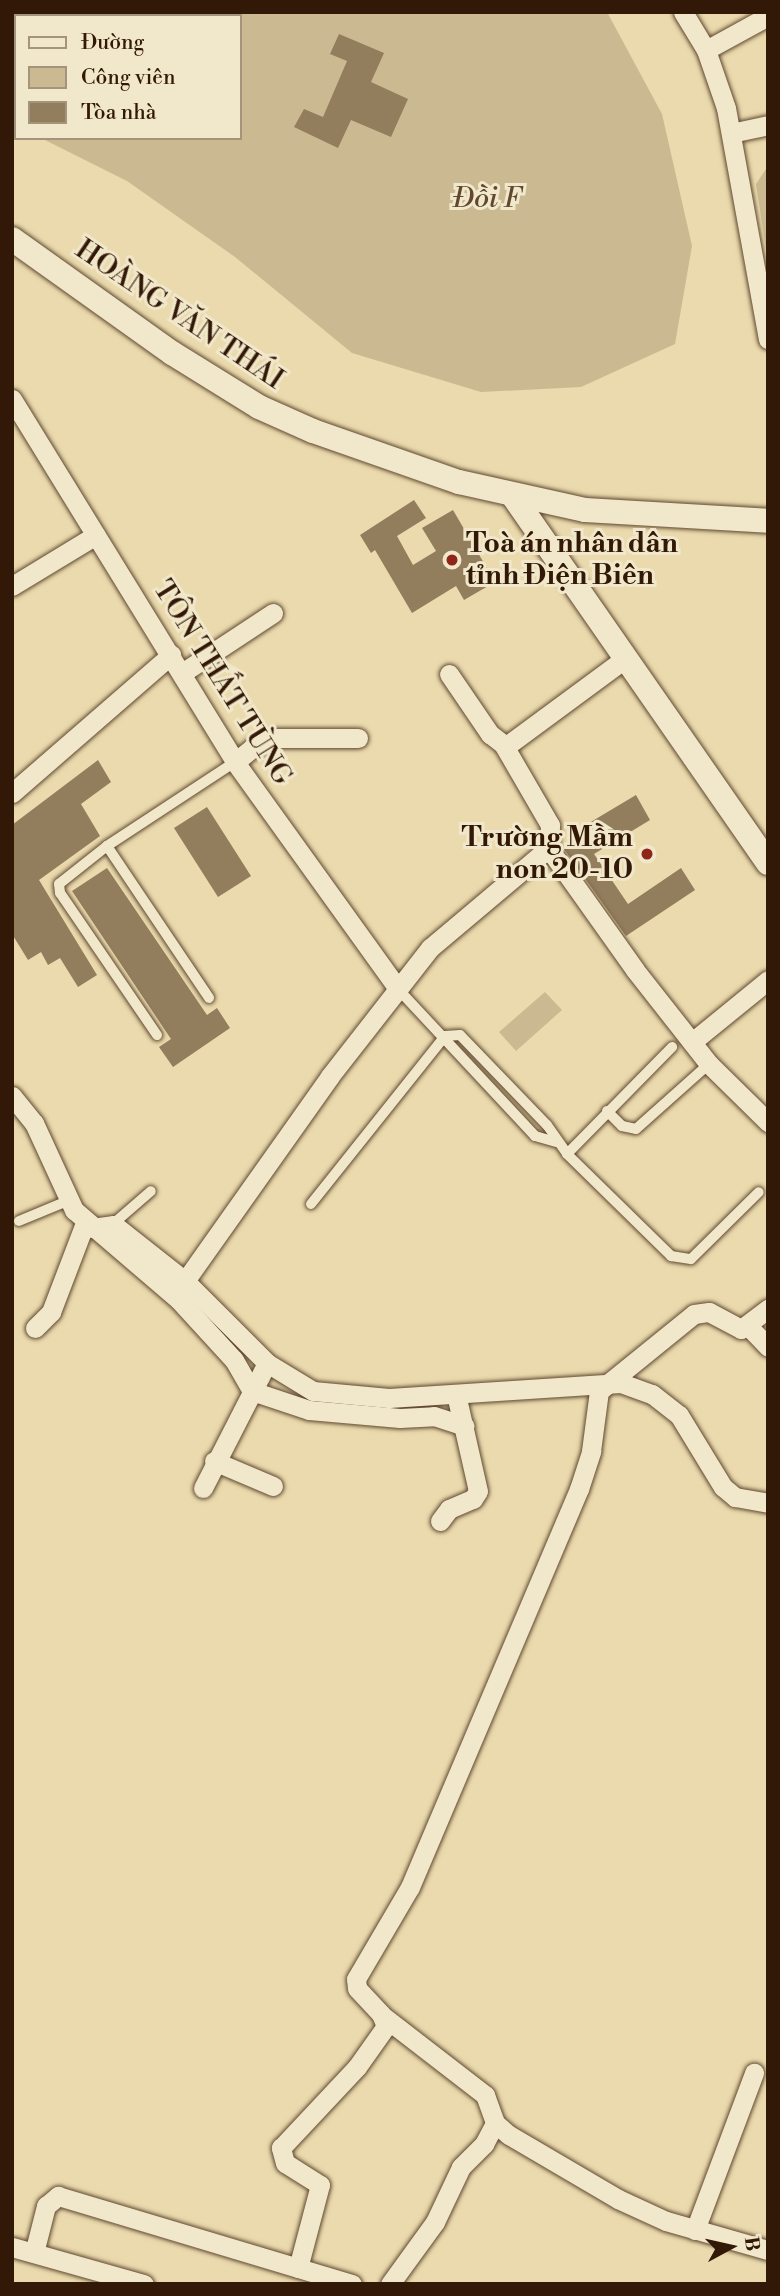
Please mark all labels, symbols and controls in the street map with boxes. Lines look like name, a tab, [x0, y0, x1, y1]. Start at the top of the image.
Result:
legend	[14, 14, 242, 140]
text: Đường	[81, 30, 144, 56]
text: Công viên	[81, 65, 175, 91]
text: Tòa nhà	[81, 100, 156, 126]
park label: Đồi F	[453, 182, 521, 216]
street label: HOÀNG VĂN THÁI	[69, 233, 289, 397]
place label: Toà án nhân dân tỉnh Điện Biên	[466, 527, 678, 593]
marker: Toà án nhân dân tỉnh Điện Biên	[444, 552, 460, 568]
street label: TÔN THẤT TÙNG	[145, 574, 299, 792]
place label: Trường Mầm non 20-10	[462, 821, 633, 887]
marker: Trường Mầm non 20-10	[639, 846, 655, 862]
north arrow	[696, 2212, 766, 2282]
text: B	[739, 2235, 765, 2253]

